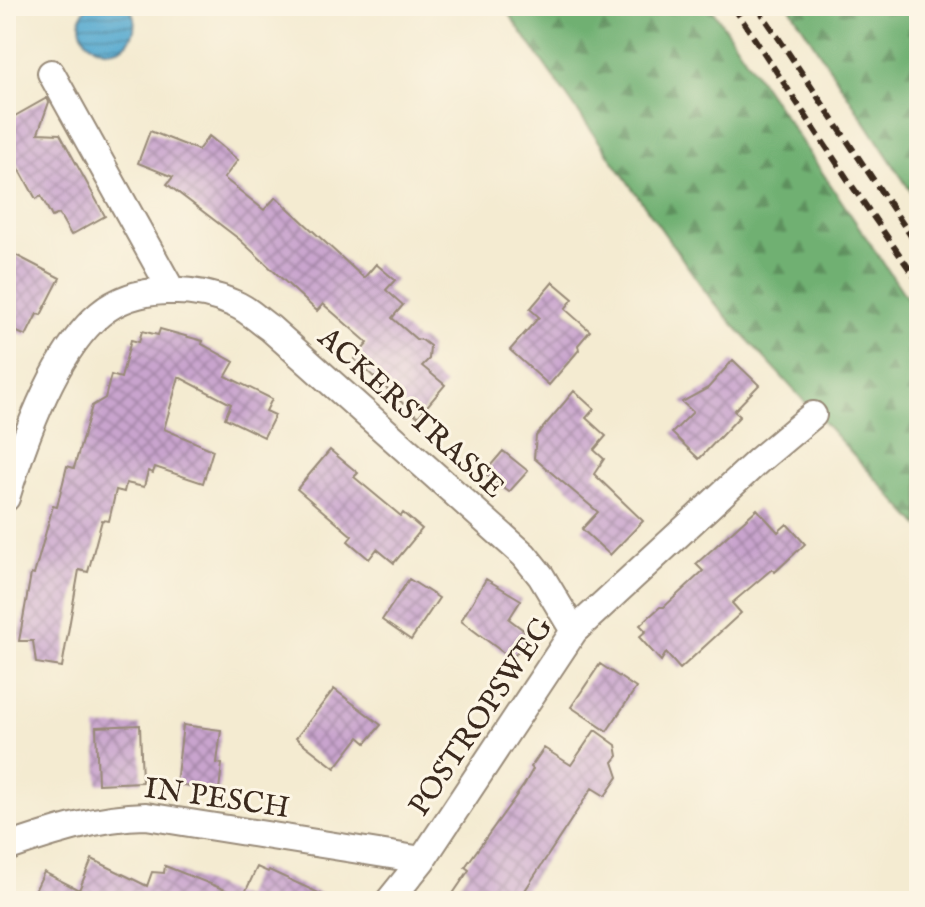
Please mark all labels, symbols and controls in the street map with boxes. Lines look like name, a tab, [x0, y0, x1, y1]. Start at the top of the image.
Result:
street label: ACKERSTRASSE	[309, 319, 512, 507]
street label: POSTROPSWEG	[401, 610, 562, 824]
street label: IN PESCH	[142, 770, 292, 828]

